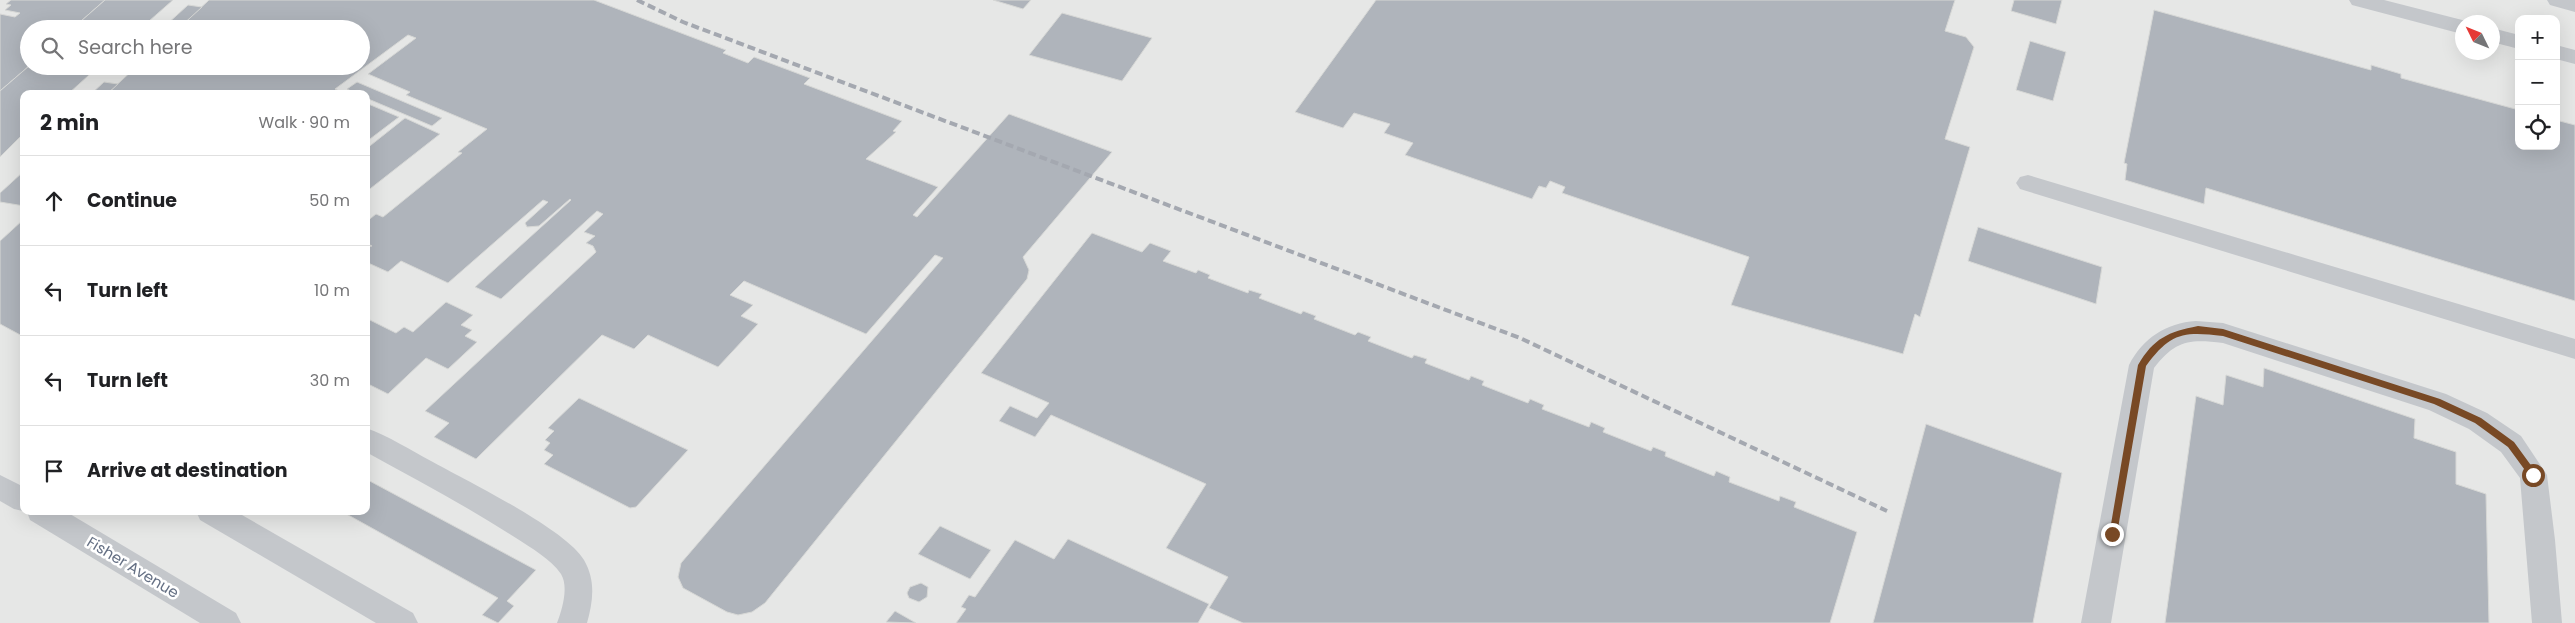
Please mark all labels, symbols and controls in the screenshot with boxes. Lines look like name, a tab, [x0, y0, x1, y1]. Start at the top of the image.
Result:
north arrow	[2455, 15, 2500, 60]
map controls	[2515, 15, 2560, 150]
button: +	[2515, 15, 2560, 60]
search box	[20, 20, 370, 75]
icon: search	[38, 34, 66, 62]
text: Search here	[78, 34, 192, 61]
button: −	[2515, 60, 2560, 105]
button: locate	[2515, 105, 2560, 150]
text: 2 min	[40, 108, 99, 137]
text: Walk · 90 m	[259, 111, 350, 134]
icon: ahead	[40, 187, 68, 215]
text: Continue	[87, 187, 177, 214]
text: 50 m	[309, 189, 350, 212]
icon: left	[40, 277, 68, 305]
text: Turn left	[87, 277, 168, 304]
text: 10 m	[314, 279, 350, 302]
icon: left	[40, 367, 68, 395]
text: Turn left	[87, 367, 168, 394]
text: 30 m	[310, 369, 350, 392]
icon: arrive	[40, 457, 68, 485]
text: Arrive at destination	[87, 457, 288, 484]
route start	[2522, 464, 2545, 487]
route end	[2101, 523, 2124, 546]
street label: Fisher Avenue	[83, 531, 183, 603]

